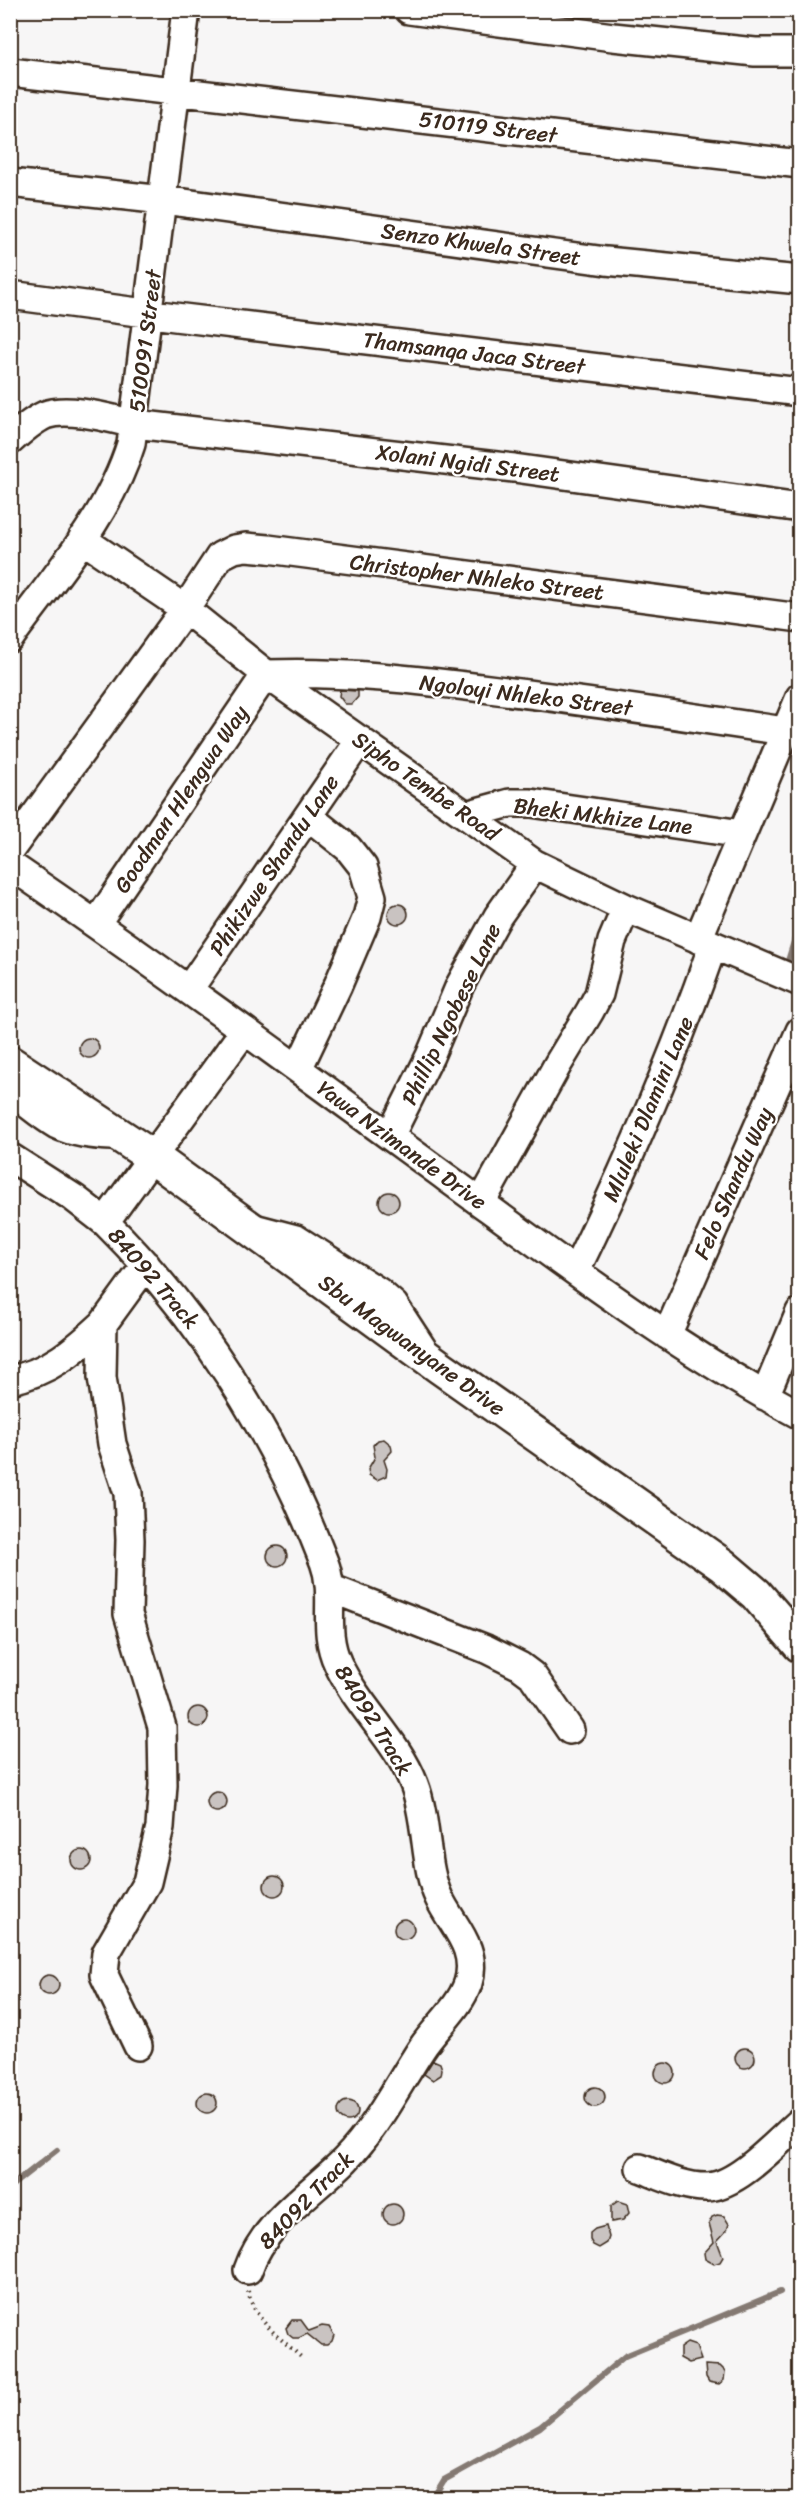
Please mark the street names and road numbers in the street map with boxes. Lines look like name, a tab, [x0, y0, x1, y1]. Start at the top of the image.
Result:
street label: 510119 Street	[417, 99, 560, 155]
street label: Senzo Khwela Street	[379, 211, 584, 277]
street label: 510091 Street	[117, 266, 173, 414]
street label: Thamsanqa Jaca Street	[361, 320, 588, 386]
street label: Xolani Ngidi Street	[373, 432, 562, 494]
street label: Christopher Nhleko Street	[348, 542, 607, 612]
street label: Ngoloyi Nhleko Street	[417, 663, 636, 728]
street label: Goodman Hlengwa Way	[103, 696, 259, 901]
street label: Sipho Tembe Road	[344, 720, 509, 852]
street label: Phikizwe Shandu Lane	[198, 766, 350, 964]
street label: Bheki Mkhize Lane	[512, 786, 695, 846]
street label: Phillip Ngobese Lane	[390, 916, 512, 1112]
street label: Mluleki Dlamini Lane	[591, 1010, 705, 1208]
street label: Yawa Nzimande Drive	[308, 1070, 496, 1220]
street label: Felo Shandu Way	[682, 1100, 784, 1266]
street label: 84092 Track	[98, 1218, 210, 1338]
street label: Sbu Magwanyane Drive	[310, 1263, 514, 1427]
street label: 84092 Track	[324, 1656, 424, 1784]
street label: 84092 Track	[248, 2141, 364, 2259]

